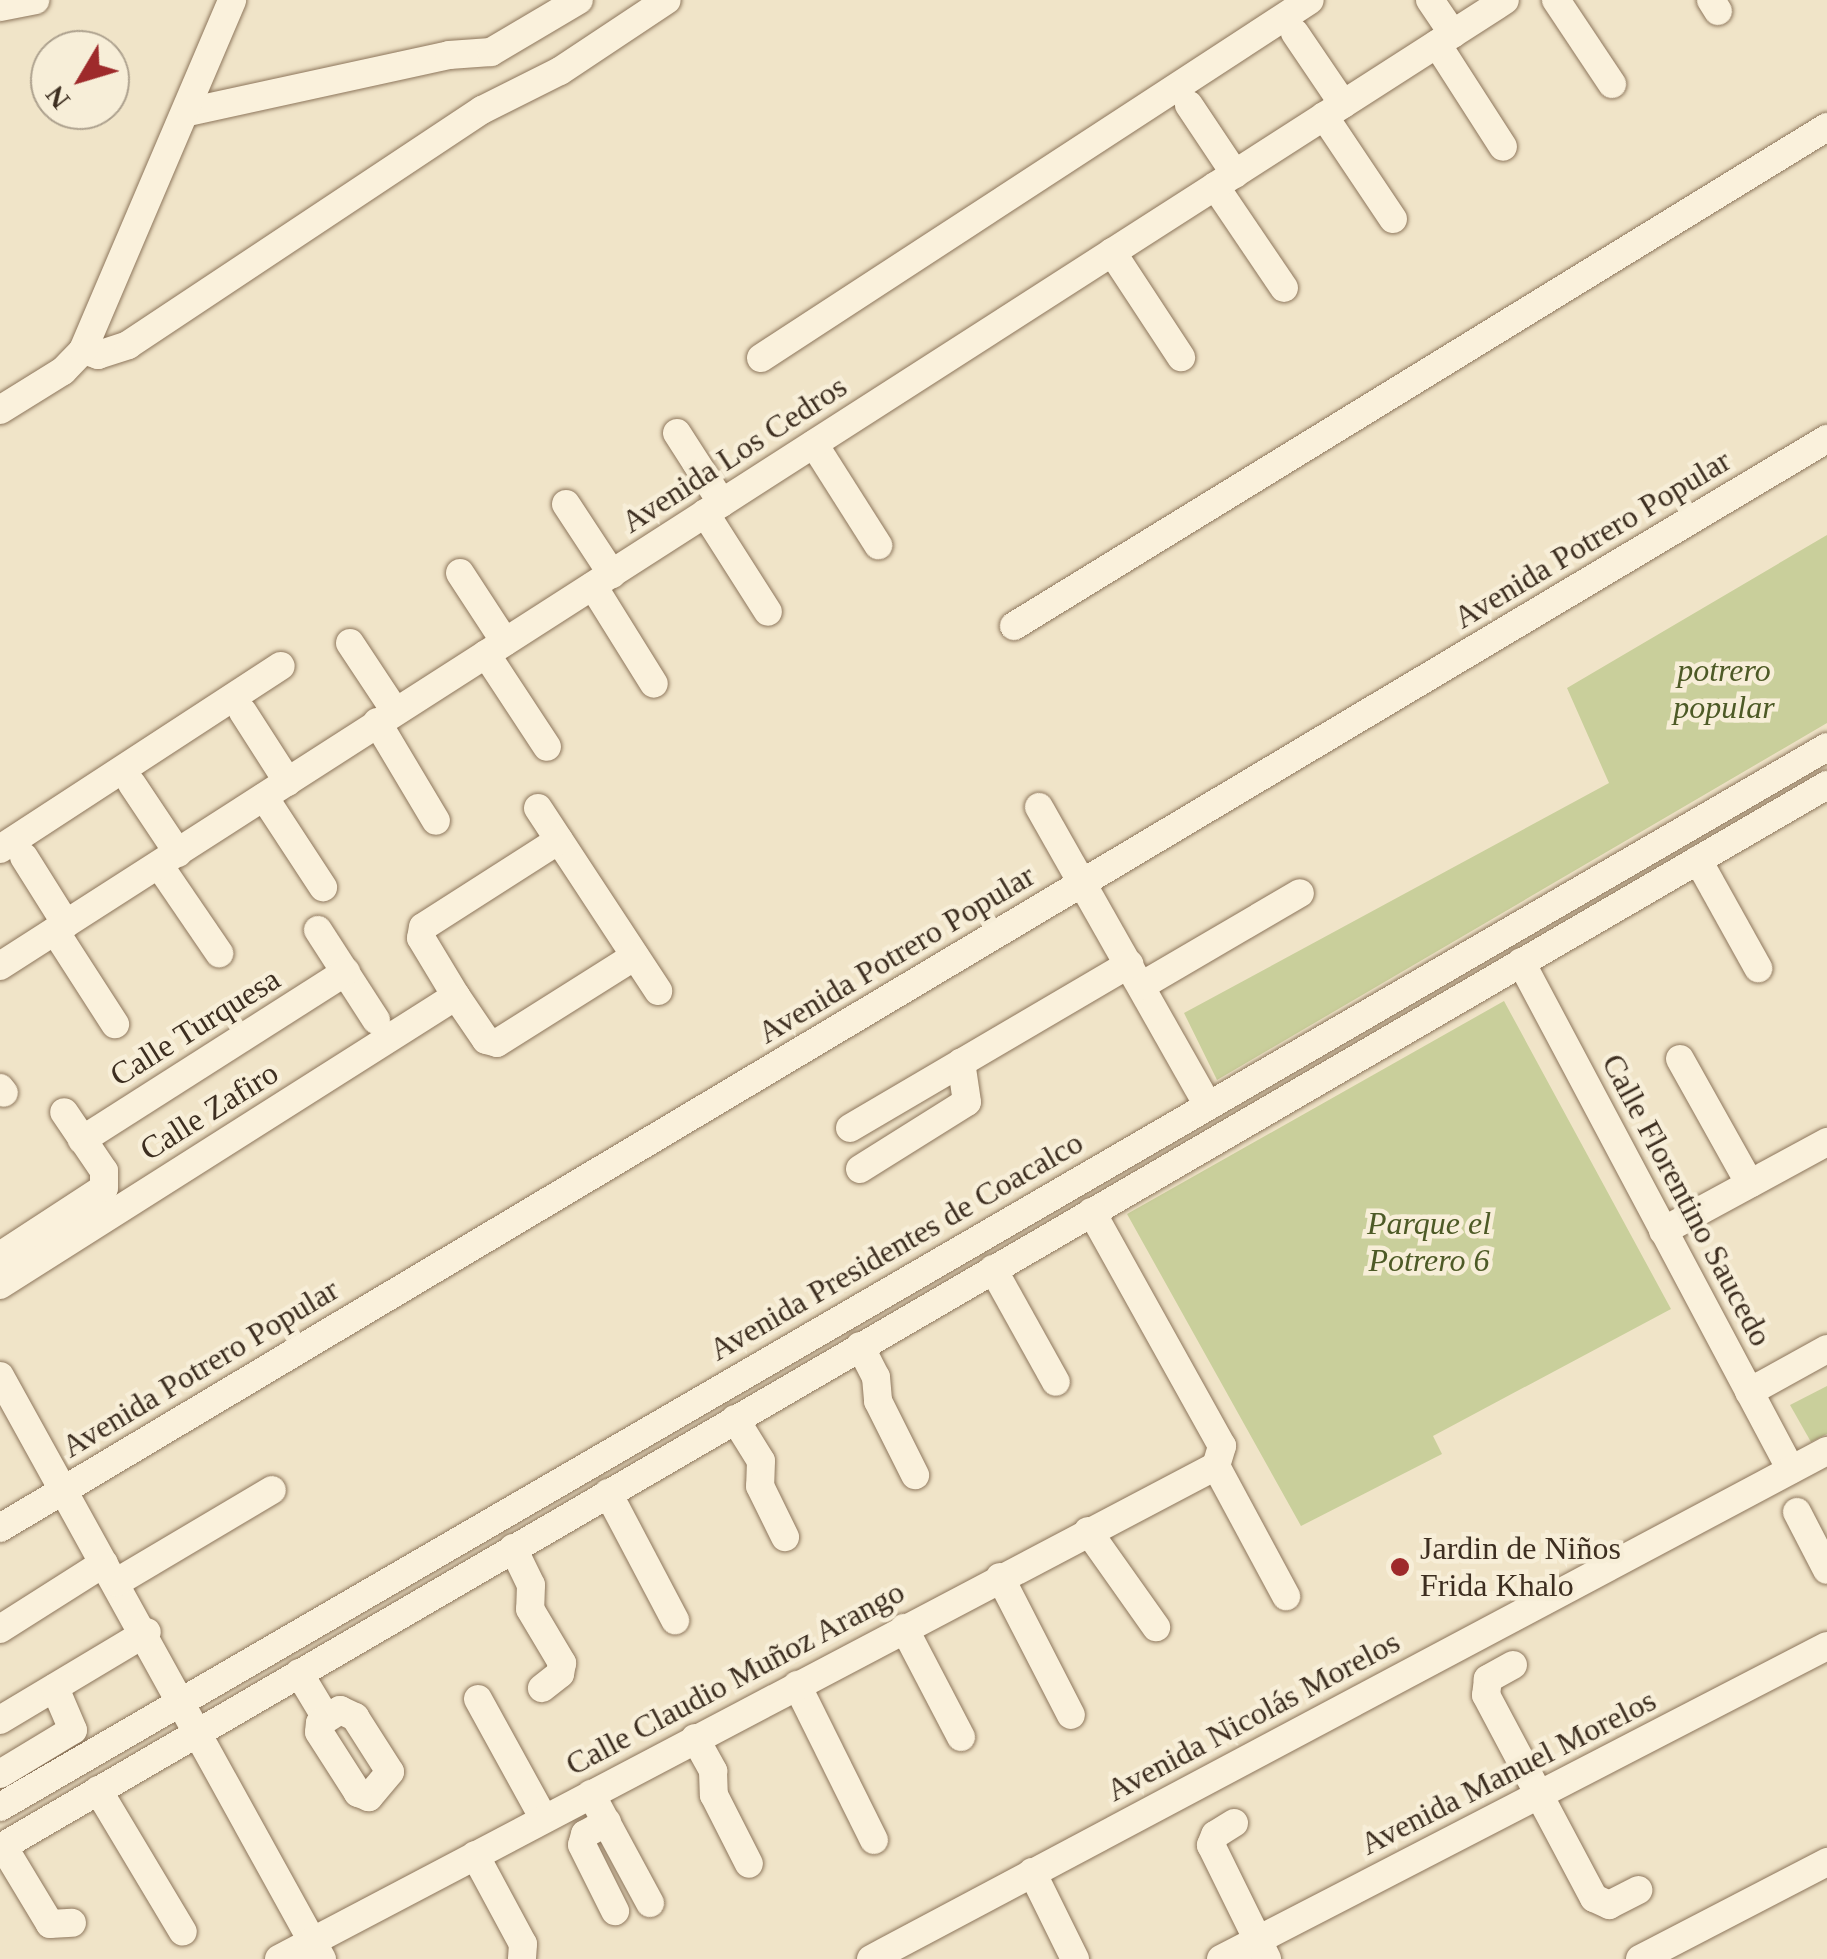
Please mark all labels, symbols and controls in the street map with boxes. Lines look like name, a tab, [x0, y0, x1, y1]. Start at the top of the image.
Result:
north arrow	[30, 30, 130, 130]
text: N	[39, 80, 76, 115]
street label: Avenida Los Cedros	[614, 367, 854, 541]
street label: Avenida Potrero Popular	[1447, 441, 1737, 637]
park label: potrero popular	[1673, 652, 1775, 727]
street label: Avenida Potrero Popular	[751, 856, 1041, 1052]
street label: Calle Turquesa	[103, 959, 287, 1095]
street label: Calle Florentino Saucedo	[1594, 1047, 1780, 1353]
street label: Calle Zafiro	[133, 1054, 285, 1168]
street label: Avenida Presidentes de Coacalco	[702, 1123, 1090, 1369]
park label: Parque el Potrero 6	[1367, 1205, 1491, 1280]
street label: Avenida Potrero Popular	[55, 1270, 345, 1466]
place label: Jardin de Niños Frida Khalo	[1420, 1530, 1621, 1605]
marker: Jardin de Niños Frida Khalo	[1389, 1556, 1411, 1578]
street label: Calle Claudio Muñoz Arango	[558, 1572, 912, 1784]
street label: Avenida Nicolás Morelos	[1100, 1622, 1406, 1810]
street label: Avenida Manuel Morelos	[1354, 1681, 1662, 1863]

